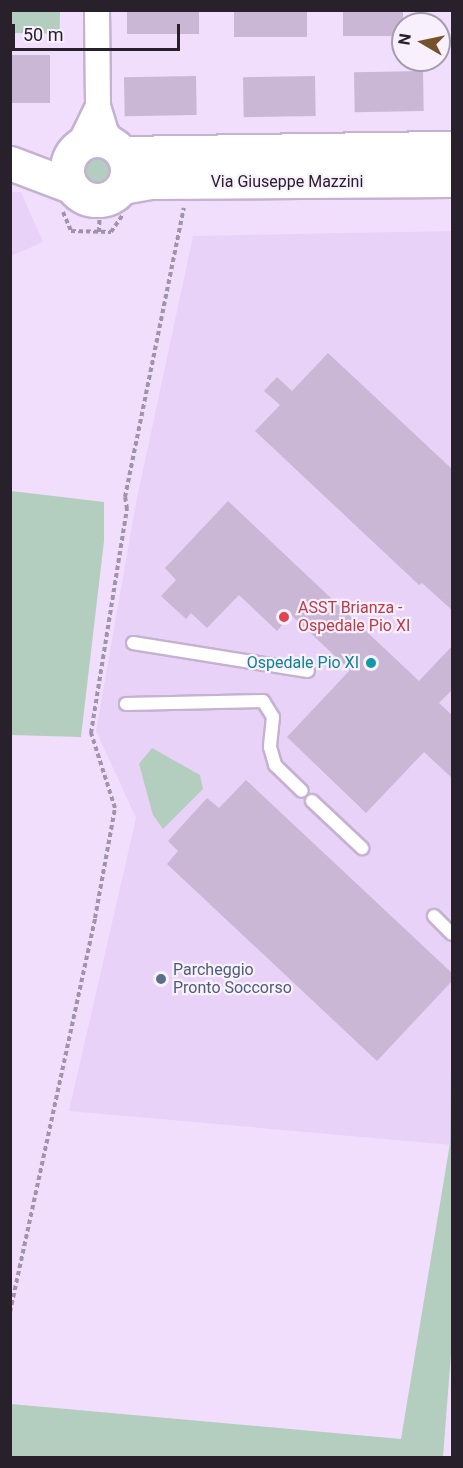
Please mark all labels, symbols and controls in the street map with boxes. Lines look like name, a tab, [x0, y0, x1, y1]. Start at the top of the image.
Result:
scale bar	[15, 12, 183, 50]
north arrow	[391, 12, 451, 72]
text: 50 m	[23, 24, 63, 45]
text: N	[394, 32, 415, 46]
street label: Via Giuseppe Mazzini	[211, 172, 363, 192]
place label: ASST Brianza - Ospedale Pio XI	[298, 598, 410, 636]
marker: ASST Brianza - Ospedale Pio XI	[275, 608, 293, 626]
place label: Ospedale Pio XI	[247, 653, 359, 673]
marker: Ospedale Pio XI	[364, 656, 378, 670]
place label: Parcheggio Pronto Soccorso	[173, 960, 292, 998]
marker: Parcheggio Pronto Soccorso	[154, 972, 168, 986]

